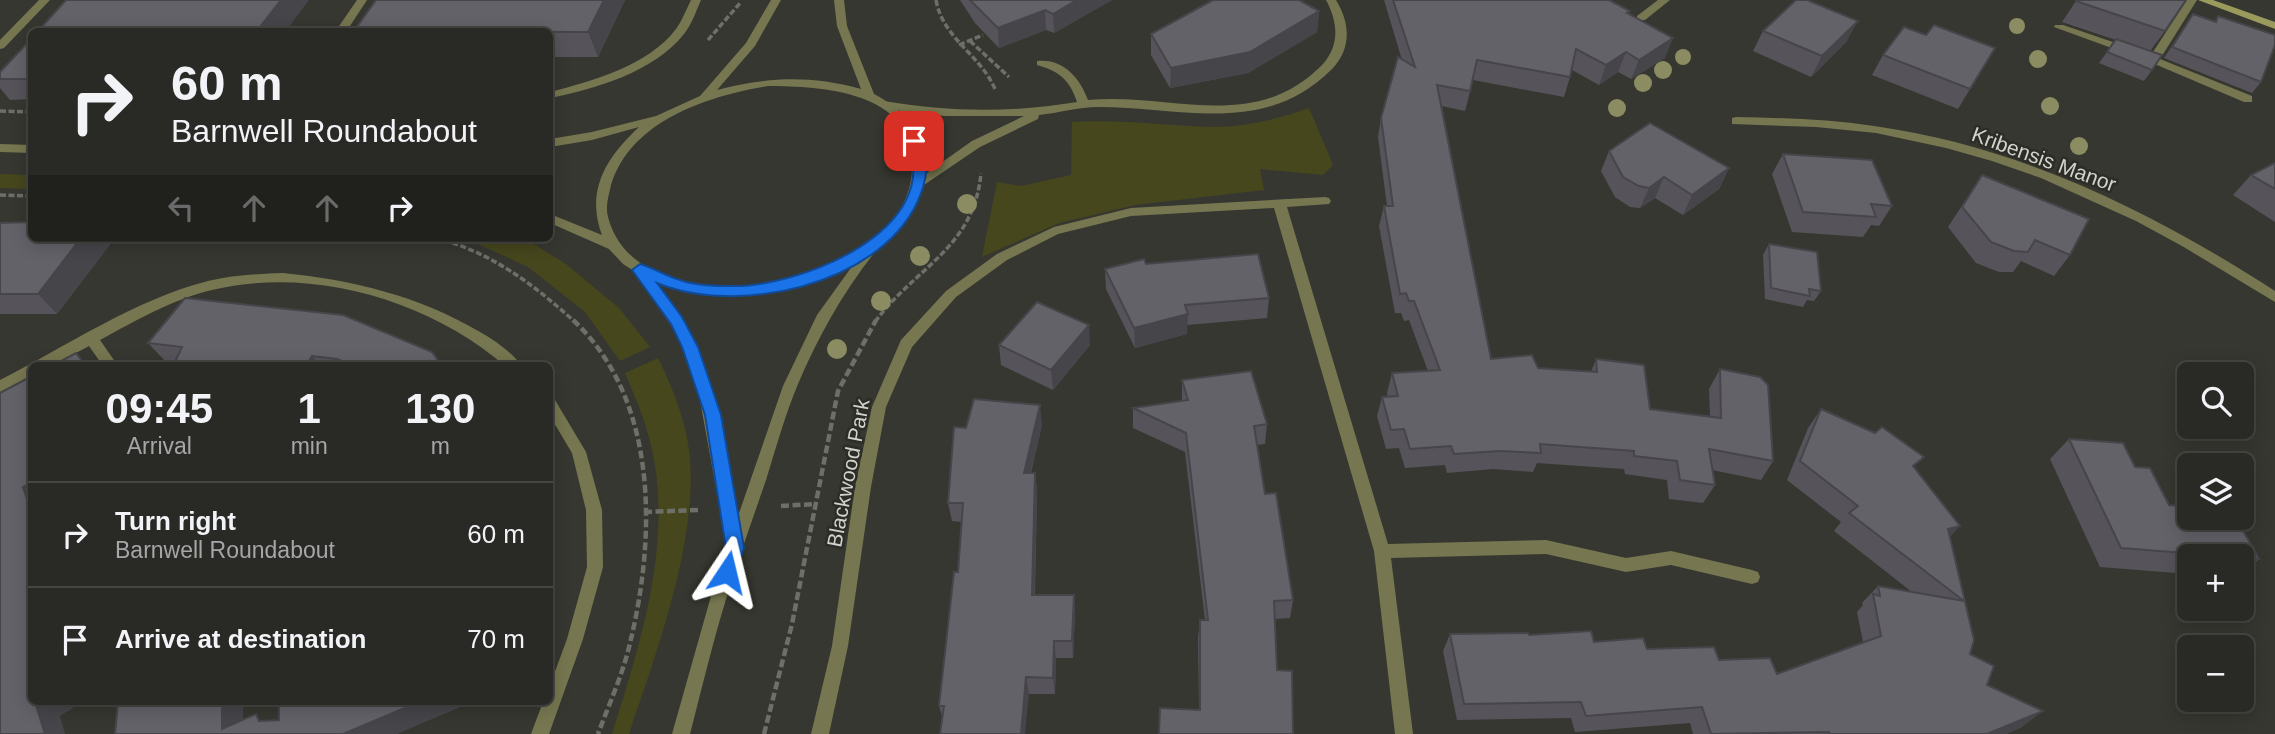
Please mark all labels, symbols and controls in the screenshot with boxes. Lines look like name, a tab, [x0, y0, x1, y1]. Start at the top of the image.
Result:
icon: right	[56, 56, 147, 147]
text: 60 m	[171, 56, 283, 110]
pin	[884, 111, 944, 171]
text: Barnwell Roundabout	[171, 113, 477, 149]
icon: arrive	[895, 122, 933, 160]
street label: Kribensis Manor	[1969, 122, 2119, 196]
icon: left	[162, 189, 200, 227]
icon: ahead	[235, 189, 273, 227]
icon: ahead	[308, 189, 346, 227]
icon: right	[381, 189, 419, 227]
map controls	[2177, 362, 2254, 712]
button: search	[2177, 362, 2254, 439]
text: 09:45	[106, 385, 213, 432]
text: 1	[297, 385, 321, 432]
text: 130	[405, 385, 475, 432]
street label: Blackwood Park	[822, 396, 874, 549]
text: Arrival	[127, 433, 192, 459]
text: min	[291, 433, 328, 459]
text: m	[431, 433, 450, 459]
button: layers	[2177, 453, 2254, 530]
text: Turn right	[115, 506, 236, 536]
icon: right	[56, 516, 94, 554]
text: 60 m	[467, 519, 525, 549]
position arrow	[690, 535, 764, 609]
text: Barnwell Roundabout	[115, 537, 335, 563]
button: +	[2177, 544, 2254, 621]
icon: arrive	[56, 621, 94, 659]
text: Arrive at destination	[115, 624, 366, 654]
text: 70 m	[467, 624, 525, 654]
button: −	[2177, 635, 2254, 712]

